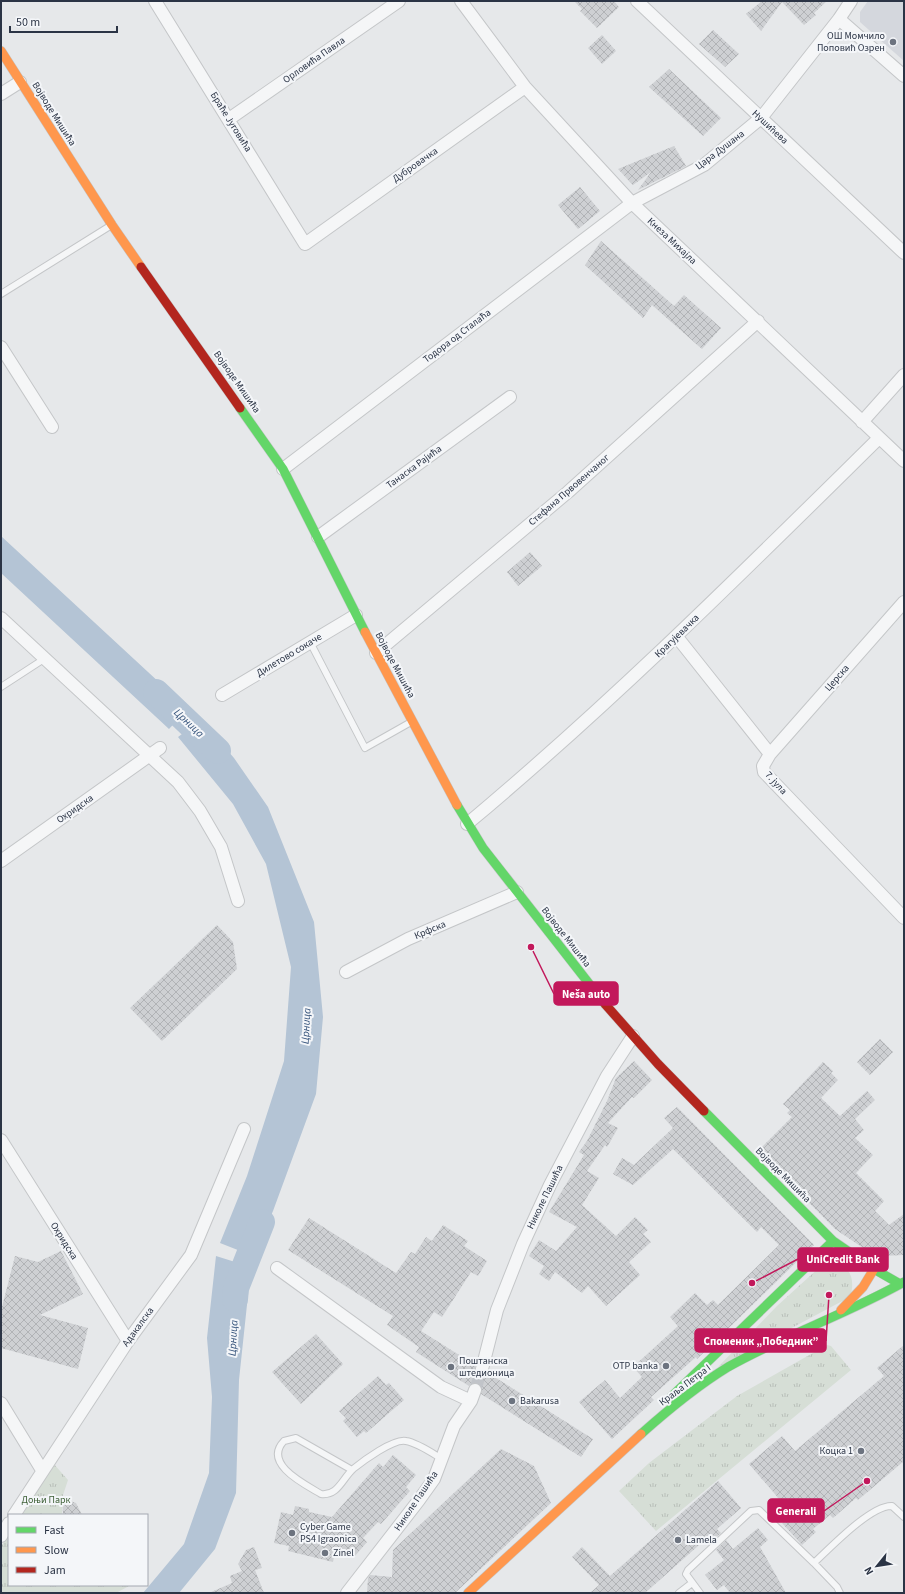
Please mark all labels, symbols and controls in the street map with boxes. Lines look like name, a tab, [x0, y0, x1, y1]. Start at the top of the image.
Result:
scale bar	[10, 8, 117, 34]
text: 50 m	[16, 14, 40, 31]
place label: ОШ Момчило Поповић Озрен	[817, 29, 885, 55]
street label: Орловића Павла	[280, 33, 348, 87]
marker: ОШ Момчило Поповић Озрен	[888, 37, 898, 47]
street label: Војводе Мишића	[29, 79, 79, 149]
street label: Браће Југовића	[207, 89, 255, 155]
street label: Нушићева	[749, 107, 791, 147]
street label: Цара Душана	[693, 127, 747, 173]
street label: Дубровачка	[389, 144, 441, 186]
street label: Кнеза Михајла	[644, 214, 700, 268]
street label: Тодора од Сталаћа	[420, 306, 494, 366]
street label: Војводе Мишића	[210, 348, 264, 416]
street label: Танаска Рајића	[383, 442, 445, 492]
street label: Стефана Првовенчаног	[525, 451, 613, 529]
street label: Крагујевачка	[651, 611, 703, 661]
street label: Војводе Мишића	[372, 629, 418, 701]
street label: Дилетово сокаче	[254, 630, 325, 680]
street label: Церска	[821, 662, 853, 694]
water label: Црница	[171, 705, 207, 741]
street label: 7. јула	[762, 768, 790, 798]
street label: Охридска	[54, 791, 96, 827]
street label: Војводе Мишића	[538, 904, 594, 970]
street label: Крфска	[412, 917, 448, 943]
callout: Neša auto	[554, 982, 618, 1005]
text: Neša auto	[562, 987, 610, 1002]
water label: Црница	[298, 1007, 314, 1044]
street label: Војводе Мишића	[752, 1144, 814, 1206]
street label: Николе Пашића	[523, 1163, 567, 1231]
street label: Охридска	[47, 1220, 81, 1262]
callout: UniCredit Bank	[798, 1248, 888, 1271]
text: UniCredit Bank	[806, 1252, 880, 1267]
street label: Адакалска	[119, 1304, 157, 1350]
water label: Црница	[225, 1319, 241, 1356]
callout: Споменик „Победник”	[695, 1329, 826, 1352]
text: Споменик „Победник”	[704, 1334, 819, 1349]
place label: Поштанска штедионица	[459, 1354, 514, 1380]
place label: OTP banka	[613, 1359, 658, 1373]
street label: Краља Петра I	[656, 1361, 714, 1409]
marker: OTP banka	[661, 1361, 671, 1371]
marker: Поштанска штедионица	[446, 1362, 456, 1372]
place label: Bakarusa	[520, 1394, 559, 1408]
marker: Bakarusa	[507, 1396, 517, 1406]
place label: Коцка 1	[819, 1444, 853, 1458]
marker: Коцка 1	[856, 1446, 866, 1456]
street label: Николе Пашића	[391, 1468, 441, 1534]
park label: Доњи Парк	[21, 1493, 71, 1507]
callout: Generali	[768, 1499, 824, 1522]
text: Generali	[776, 1504, 816, 1519]
legend	[8, 1514, 148, 1586]
place label: Cyber Game PS4 Igraonica	[300, 1520, 357, 1546]
text: Fast	[44, 1522, 64, 1539]
marker: Cyber Game PS4 Igraonica	[287, 1528, 297, 1538]
place label: Lamela	[686, 1533, 717, 1547]
marker: Lamela	[673, 1535, 683, 1545]
text: Slow	[44, 1542, 69, 1559]
place label: Zinel	[333, 1546, 354, 1560]
north arrow	[857, 1546, 897, 1586]
marker: Zinel	[320, 1548, 330, 1558]
text: Jam	[44, 1562, 66, 1579]
text: N	[860, 1564, 877, 1578]

